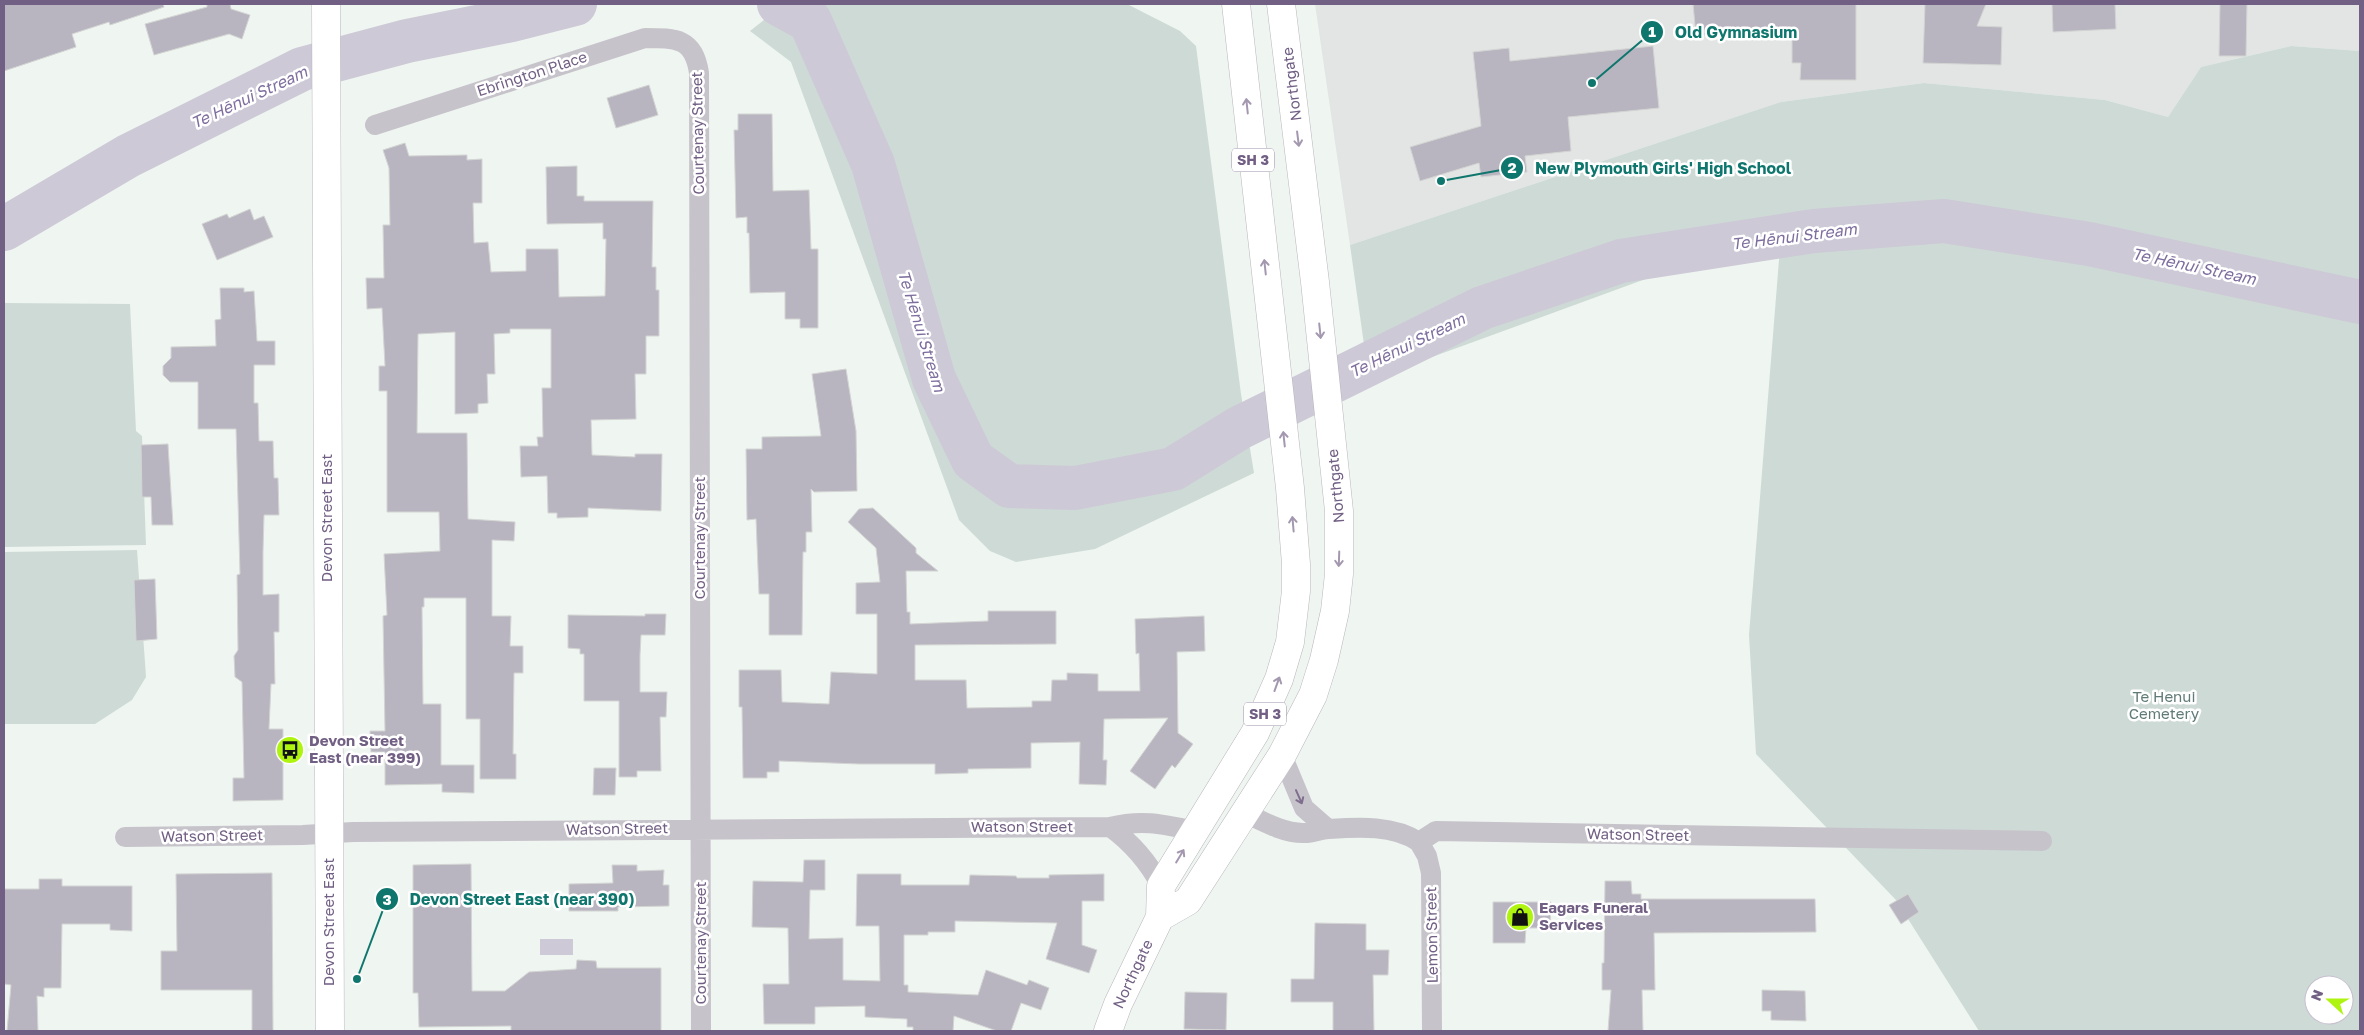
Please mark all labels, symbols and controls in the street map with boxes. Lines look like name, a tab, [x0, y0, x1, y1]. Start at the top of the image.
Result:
callout: Old Gymnasium	[1640, 17, 1808, 48]
text: 1	[1648, 22, 1656, 40]
text: Old Gymnasium	[1675, 22, 1797, 42]
street label: Northgate	[1278, 46, 1304, 122]
street label: Ebrington Place	[474, 47, 589, 99]
water label: Te Hēnui Stream	[188, 61, 311, 133]
street label: Courtenay Street	[687, 71, 707, 195]
one-way arrow	[1242, 98, 1252, 114]
one-way arrow	[1293, 131, 1303, 147]
road number: SH 3	[1232, 148, 1274, 172]
callout: New Plymouth Girls' High School	[1500, 153, 1801, 184]
text: 2	[1507, 158, 1517, 176]
text: New Plymouth Girls' High School	[1535, 158, 1792, 178]
water label: Te Hēnui Stream	[1730, 218, 1859, 254]
water label: Te Hēnui Stream	[2130, 243, 2258, 289]
one-way arrow	[1260, 259, 1270, 275]
water label: Te Hēnui Stream	[894, 268, 950, 395]
water label: Te Hēnui Stream	[1346, 308, 1469, 382]
one-way arrow	[1315, 323, 1325, 339]
one-way arrow	[1279, 431, 1289, 447]
street label: Northgate	[1323, 448, 1347, 524]
street label: Devon Street East	[317, 454, 335, 582]
street label: Courtenay Street	[690, 476, 708, 600]
one-way arrow	[1288, 517, 1298, 533]
one-way arrow	[1334, 551, 1344, 567]
one-way arrow	[1273, 677, 1282, 693]
park label: Te Henui Cemetery	[2129, 687, 2200, 722]
road number: SH 3	[1244, 702, 1286, 726]
place label: Devon Street East (near 399)	[309, 731, 421, 766]
bus stop icon: Devon Street East (near 399)	[275, 735, 305, 765]
one-way arrow	[1294, 789, 1304, 804]
street label: Watson Street	[971, 817, 1073, 835]
street label: Watson Street	[566, 818, 668, 838]
street label: Watson Street	[1587, 824, 1689, 844]
street label: Watson Street	[161, 825, 263, 845]
one-way arrow	[1175, 849, 1185, 863]
street label: Devon Street East	[319, 858, 337, 986]
street label: Courtenay Street	[691, 881, 709, 1005]
callout: Devon Street East (near 390)	[375, 884, 645, 915]
street label: Lemon Street	[1421, 886, 1441, 984]
text: Devon Street East (near 390)	[410, 889, 634, 909]
text: 3	[382, 890, 392, 908]
place label: Eagars Funeral Services	[1539, 898, 1648, 933]
shop icon: Eagars Funeral Services	[1505, 902, 1535, 932]
street label: Northgate	[1108, 936, 1156, 1011]
north arrow	[2304, 975, 2354, 1025]
text: N	[2307, 987, 2326, 1003]

